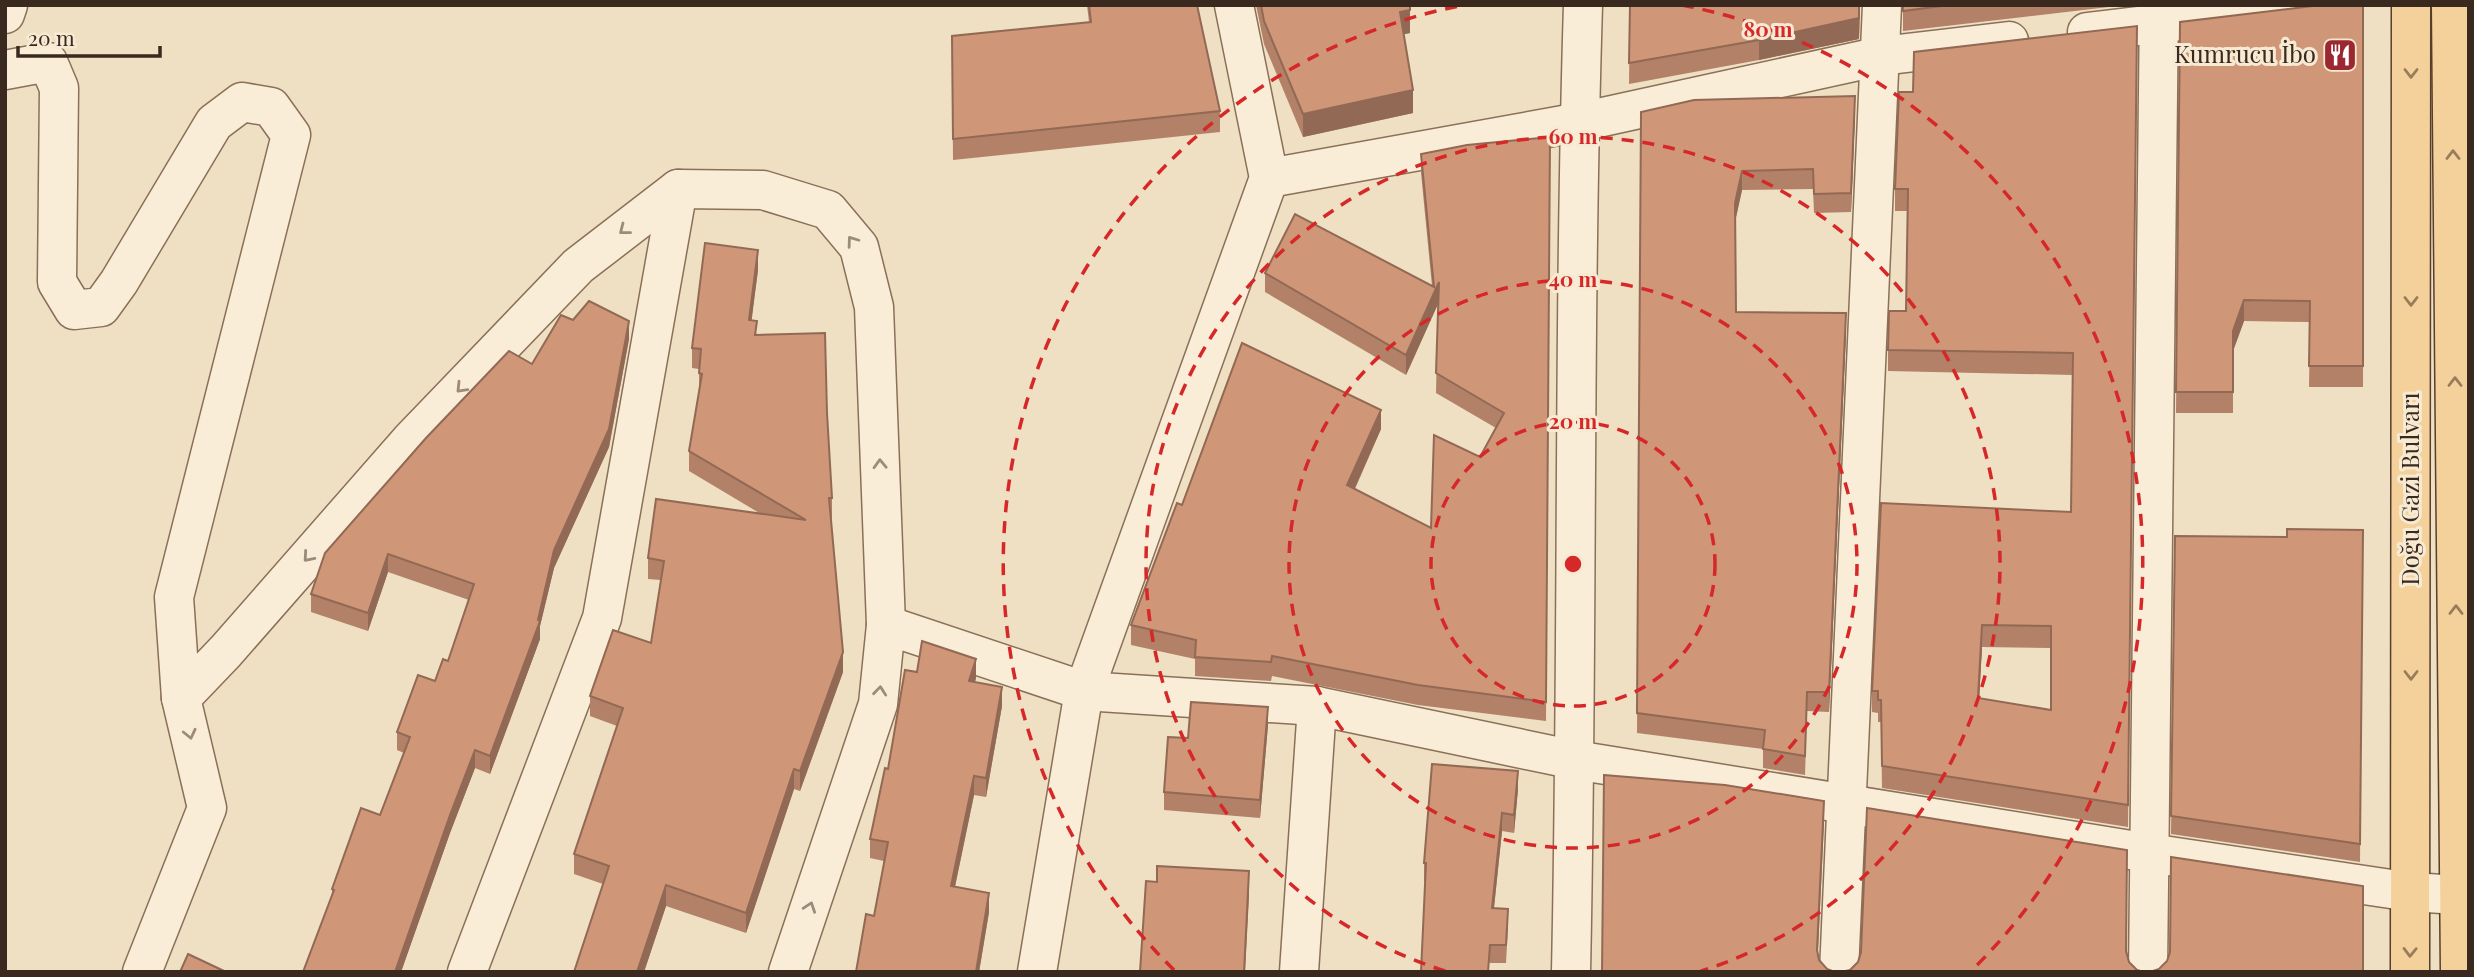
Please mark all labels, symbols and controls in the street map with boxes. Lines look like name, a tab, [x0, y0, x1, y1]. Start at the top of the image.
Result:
scale bar	[18, 14, 159, 58]
text: 80 m	[1743, 14, 1793, 42]
text: 20 m	[28, 23, 75, 51]
restaurant icon: Kumrucu İbo	[2321, 36, 2359, 74]
place label: Kumrucu İbo	[2174, 37, 2316, 69]
one-way arrow	[2403, 69, 2419, 79]
text: 60 m	[1548, 121, 1598, 149]
one-way arrow	[2445, 149, 2460, 160]
one-way arrow	[620, 222, 632, 235]
one-way arrow	[848, 236, 861, 248]
text: 40 m	[1549, 264, 1597, 292]
one-way arrow	[2403, 296, 2419, 307]
one-way arrow	[2447, 376, 2462, 387]
one-way arrow	[456, 380, 469, 393]
street label: Doğu Gazi Bulvarı	[2393, 392, 2425, 586]
text: 20 m	[1549, 406, 1597, 434]
one-way arrow	[873, 458, 888, 469]
one-way arrow	[304, 548, 316, 561]
centre of rings	[1561, 552, 1585, 576]
one-way arrow	[2448, 604, 2464, 614]
one-way arrow	[2403, 671, 2419, 681]
one-way arrow	[872, 685, 887, 697]
one-way arrow	[182, 728, 196, 740]
one-way arrow	[802, 901, 816, 914]
one-way arrow	[2402, 947, 2418, 958]

